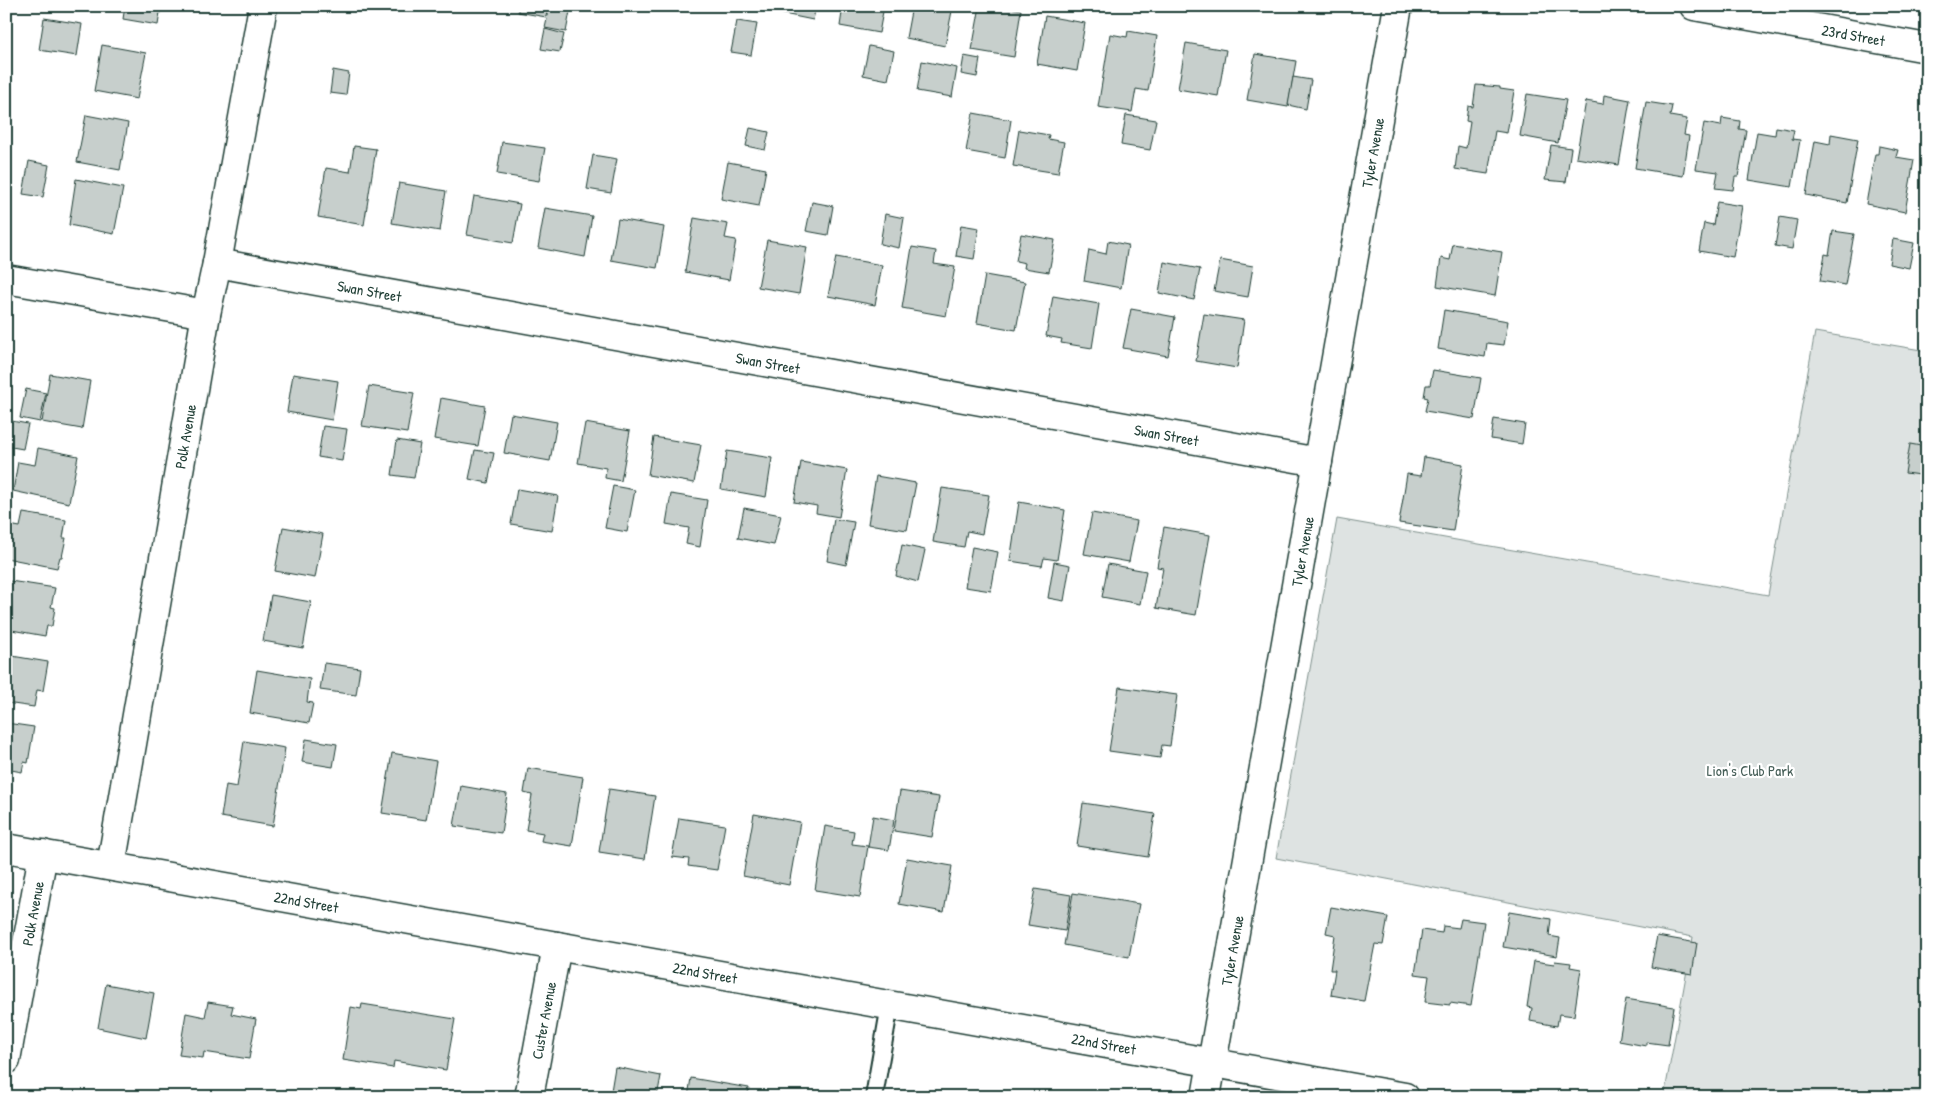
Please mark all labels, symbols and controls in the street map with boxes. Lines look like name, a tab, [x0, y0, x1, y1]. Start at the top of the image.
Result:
street label: 23rd Street	[1820, 19, 1888, 51]
street label: Tyler Avenue	[1356, 116, 1389, 189]
street label: Swan Street	[336, 274, 404, 307]
street label: Swan Street	[734, 346, 803, 379]
street label: Polk Avenue	[169, 402, 201, 470]
street label: Swan Street	[1133, 419, 1201, 451]
street label: Tyler Avenue	[1286, 515, 1318, 588]
park label: Lion's Club Park	[1707, 760, 1793, 781]
street label: Polk Avenue	[16, 879, 48, 947]
street label: 22nd Street	[272, 885, 341, 918]
street label: Tyler Avenue	[1215, 914, 1248, 987]
street label: 22nd Street	[671, 956, 740, 989]
street label: Custer Avenue	[526, 980, 561, 1061]
street label: 22nd Street	[1070, 1027, 1138, 1060]

